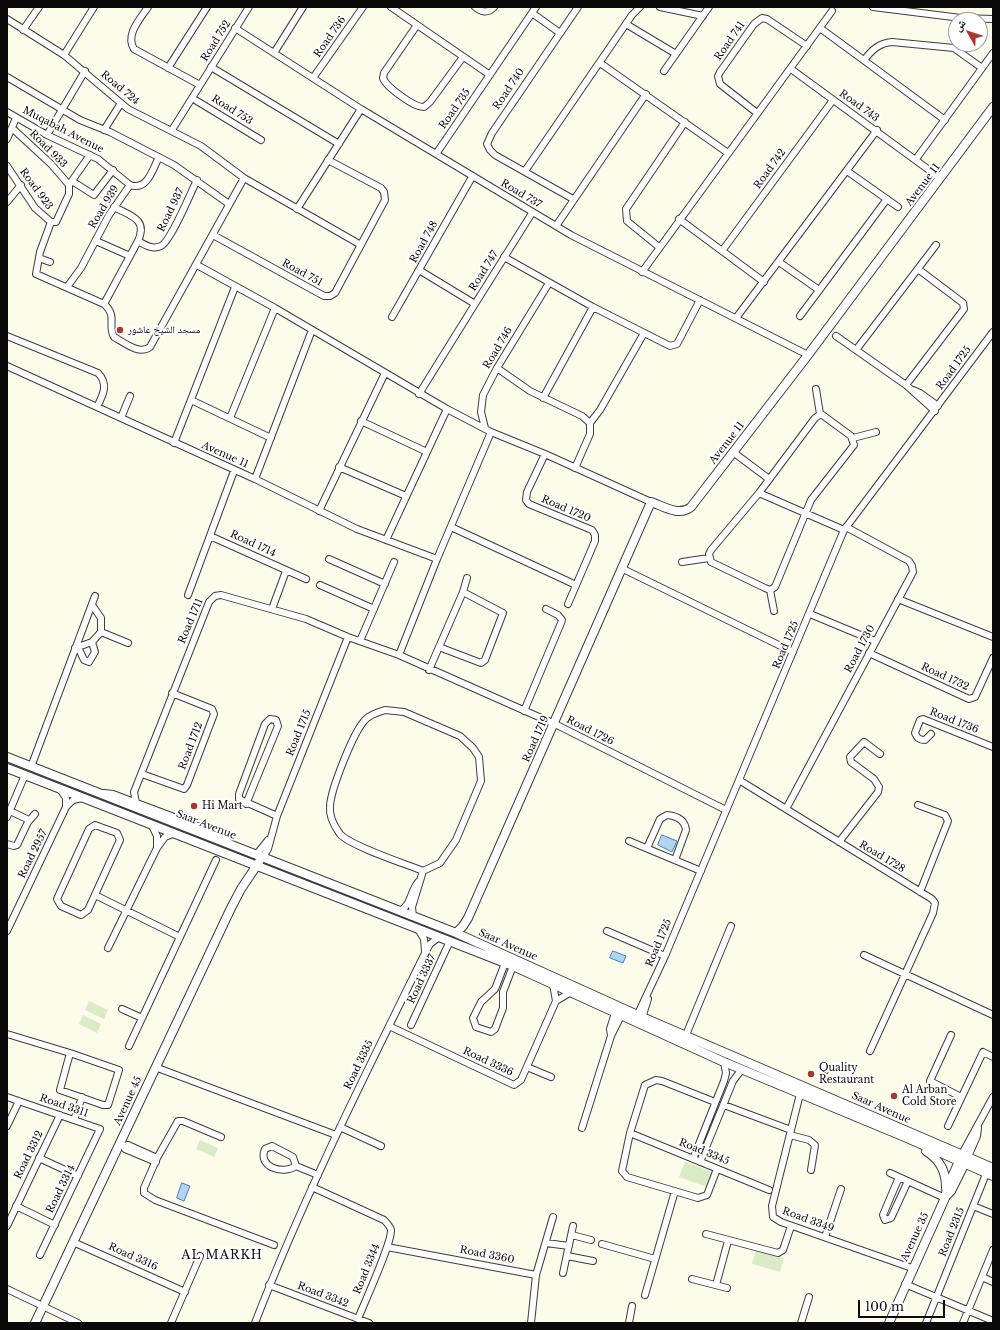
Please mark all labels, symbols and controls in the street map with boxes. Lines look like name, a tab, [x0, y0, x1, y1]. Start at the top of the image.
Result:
north arrow	[948, 12, 988, 52]
street label: Road 736	[312, 14, 348, 60]
text: ش	[950, 16, 969, 34]
street label: Road 752	[199, 18, 233, 64]
street label: Road 741	[712, 19, 748, 63]
street label: Road 740	[491, 66, 527, 112]
street label: Road 724	[98, 68, 142, 108]
street label: Road 735	[437, 87, 473, 131]
street label: Road 743	[837, 88, 881, 124]
street label: Road 753	[209, 93, 255, 127]
street label: Muqabah Avenue	[20, 104, 106, 156]
street label: Road 933	[27, 128, 69, 170]
street label: Road 742	[752, 147, 788, 191]
street label: Avenue 11	[903, 161, 943, 209]
street label: Road 923	[17, 166, 55, 212]
street label: Road 737	[498, 177, 544, 211]
street label: Road 939	[86, 183, 122, 231]
street label: Road 937	[155, 186, 187, 234]
street label: Road 748	[408, 219, 440, 265]
street label: Road 747	[467, 249, 501, 293]
street label: Road 751	[280, 257, 324, 289]
place label: مسجد الشيخ عاشور	[128, 324, 200, 336]
marker: مسجد الشيخ عاشور	[115, 325, 125, 335]
street label: Road 746	[481, 325, 515, 371]
street label: Road 1725	[934, 344, 974, 392]
street label: Avenue 11	[707, 420, 747, 466]
street label: Avenue 11	[200, 439, 250, 471]
street label: Road 1720	[540, 493, 592, 525]
street label: Road 1714	[228, 528, 278, 560]
street label: Road 1711	[176, 597, 206, 645]
street label: Road 1725	[771, 619, 801, 671]
street label: Road 1730	[842, 623, 878, 675]
street label: Road 1732	[919, 661, 971, 693]
street label: Road 1736	[928, 706, 980, 736]
street label: Road 1715	[284, 708, 314, 758]
street label: Road 1719	[520, 714, 552, 764]
street label: Road 1726	[564, 714, 616, 748]
street label: Road 1712	[177, 721, 205, 771]
place label: Hi Mart	[202, 800, 243, 812]
marker: Hi Mart	[189, 801, 199, 811]
street label: Saar Avenue	[174, 808, 238, 842]
street label: Road 2957	[16, 828, 50, 880]
street label: Road 1728	[857, 839, 907, 875]
street label: Road 1725	[644, 917, 674, 969]
street label: Saar Avenue	[477, 927, 539, 963]
street label: Road 3337	[405, 952, 439, 1006]
street label: Road 3335	[342, 1038, 376, 1092]
street label: Road 3336	[461, 1045, 515, 1079]
place label: Quality Restaurant	[819, 1062, 874, 1086]
marker: Quality Restaurant	[806, 1069, 816, 1079]
street label: Avenue 45	[111, 1075, 145, 1127]
place label: Al Arban Cold Store	[902, 1084, 957, 1108]
street label: Saar Avenue	[850, 1090, 912, 1126]
marker: Al Arban Cold Store	[889, 1091, 899, 1101]
street label: Road 3311	[38, 1092, 90, 1120]
street label: Road 3312	[12, 1129, 46, 1181]
street label: Road 3345	[677, 1136, 731, 1168]
street label: Road 3314	[44, 1163, 78, 1215]
street label: Road 3349	[781, 1205, 835, 1235]
street label: Road 2315	[937, 1206, 967, 1258]
street label: Avenue 35	[898, 1211, 932, 1263]
street label: Road 3316	[106, 1241, 160, 1273]
street label: Road 3344	[351, 1242, 383, 1296]
street label: Road 3360	[459, 1244, 515, 1266]
district label: AL MARKH	[181, 1249, 263, 1263]
street label: Road 3342	[296, 1280, 350, 1310]
scale bar	[860, 1292, 947, 1318]
text: 100 m	[865, 1299, 904, 1314]

